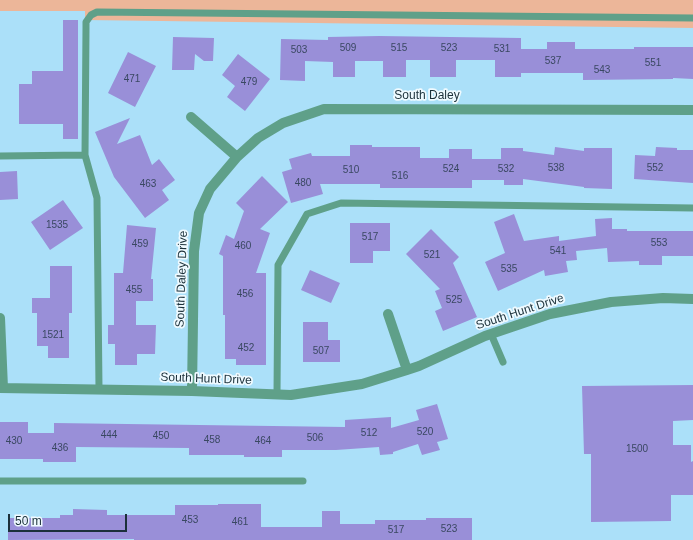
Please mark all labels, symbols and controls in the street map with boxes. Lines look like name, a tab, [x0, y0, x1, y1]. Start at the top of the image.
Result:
house number: 509	[340, 42, 356, 54]
house number: 515	[391, 42, 407, 54]
house number: 523	[441, 42, 457, 54]
house number: 531	[494, 43, 510, 55]
house number: 503	[291, 44, 307, 56]
house number: 537	[545, 55, 561, 67]
house number: 551	[645, 57, 661, 69]
house number: 543	[594, 64, 610, 76]
house number: 471	[124, 73, 140, 85]
house number: 479	[241, 76, 257, 88]
street label: South Daley	[394, 89, 460, 103]
house number: 538	[548, 162, 564, 174]
house number: 552	[647, 162, 663, 174]
house number: 524	[443, 163, 459, 175]
house number: 532	[498, 163, 514, 175]
house number: 510	[343, 164, 359, 176]
house number: 516	[392, 170, 408, 182]
house number: 480	[295, 177, 311, 189]
house number: 463	[140, 178, 156, 190]
house number: 1535	[46, 219, 68, 231]
street label: South Daley Drive	[173, 230, 191, 328]
house number: 517	[362, 231, 378, 243]
house number: 553	[651, 237, 667, 249]
house number: 459	[132, 238, 148, 250]
house number: 460	[235, 240, 251, 252]
house number: 541	[550, 245, 566, 257]
house number: 521	[424, 249, 440, 261]
house number: 535	[501, 263, 517, 275]
house number: 455	[126, 284, 142, 296]
house number: 456	[237, 288, 253, 300]
street label: South Hunt Drive	[474, 291, 566, 333]
house number: 525	[446, 294, 462, 306]
house number: 1521	[42, 329, 64, 341]
house number: 452	[238, 342, 254, 354]
house number: 507	[313, 345, 329, 357]
street label: South Hunt Drive	[160, 370, 252, 388]
house number: 520	[417, 426, 433, 438]
house number: 512	[361, 427, 377, 439]
house number: 444	[101, 429, 117, 441]
house number: 450	[153, 430, 169, 442]
house number: 506	[307, 432, 323, 444]
house number: 458	[204, 434, 220, 446]
house number: 430	[6, 435, 22, 447]
house number: 464	[255, 435, 271, 447]
house number: 436	[52, 442, 68, 454]
house number: 1500	[626, 443, 648, 455]
scale bar	[10, 506, 129, 532]
text: 50 m	[15, 514, 42, 528]
house number: 453	[182, 514, 198, 526]
house number: 461	[232, 516, 248, 528]
house number: 523	[441, 523, 457, 535]
house number: 517	[388, 524, 404, 536]

